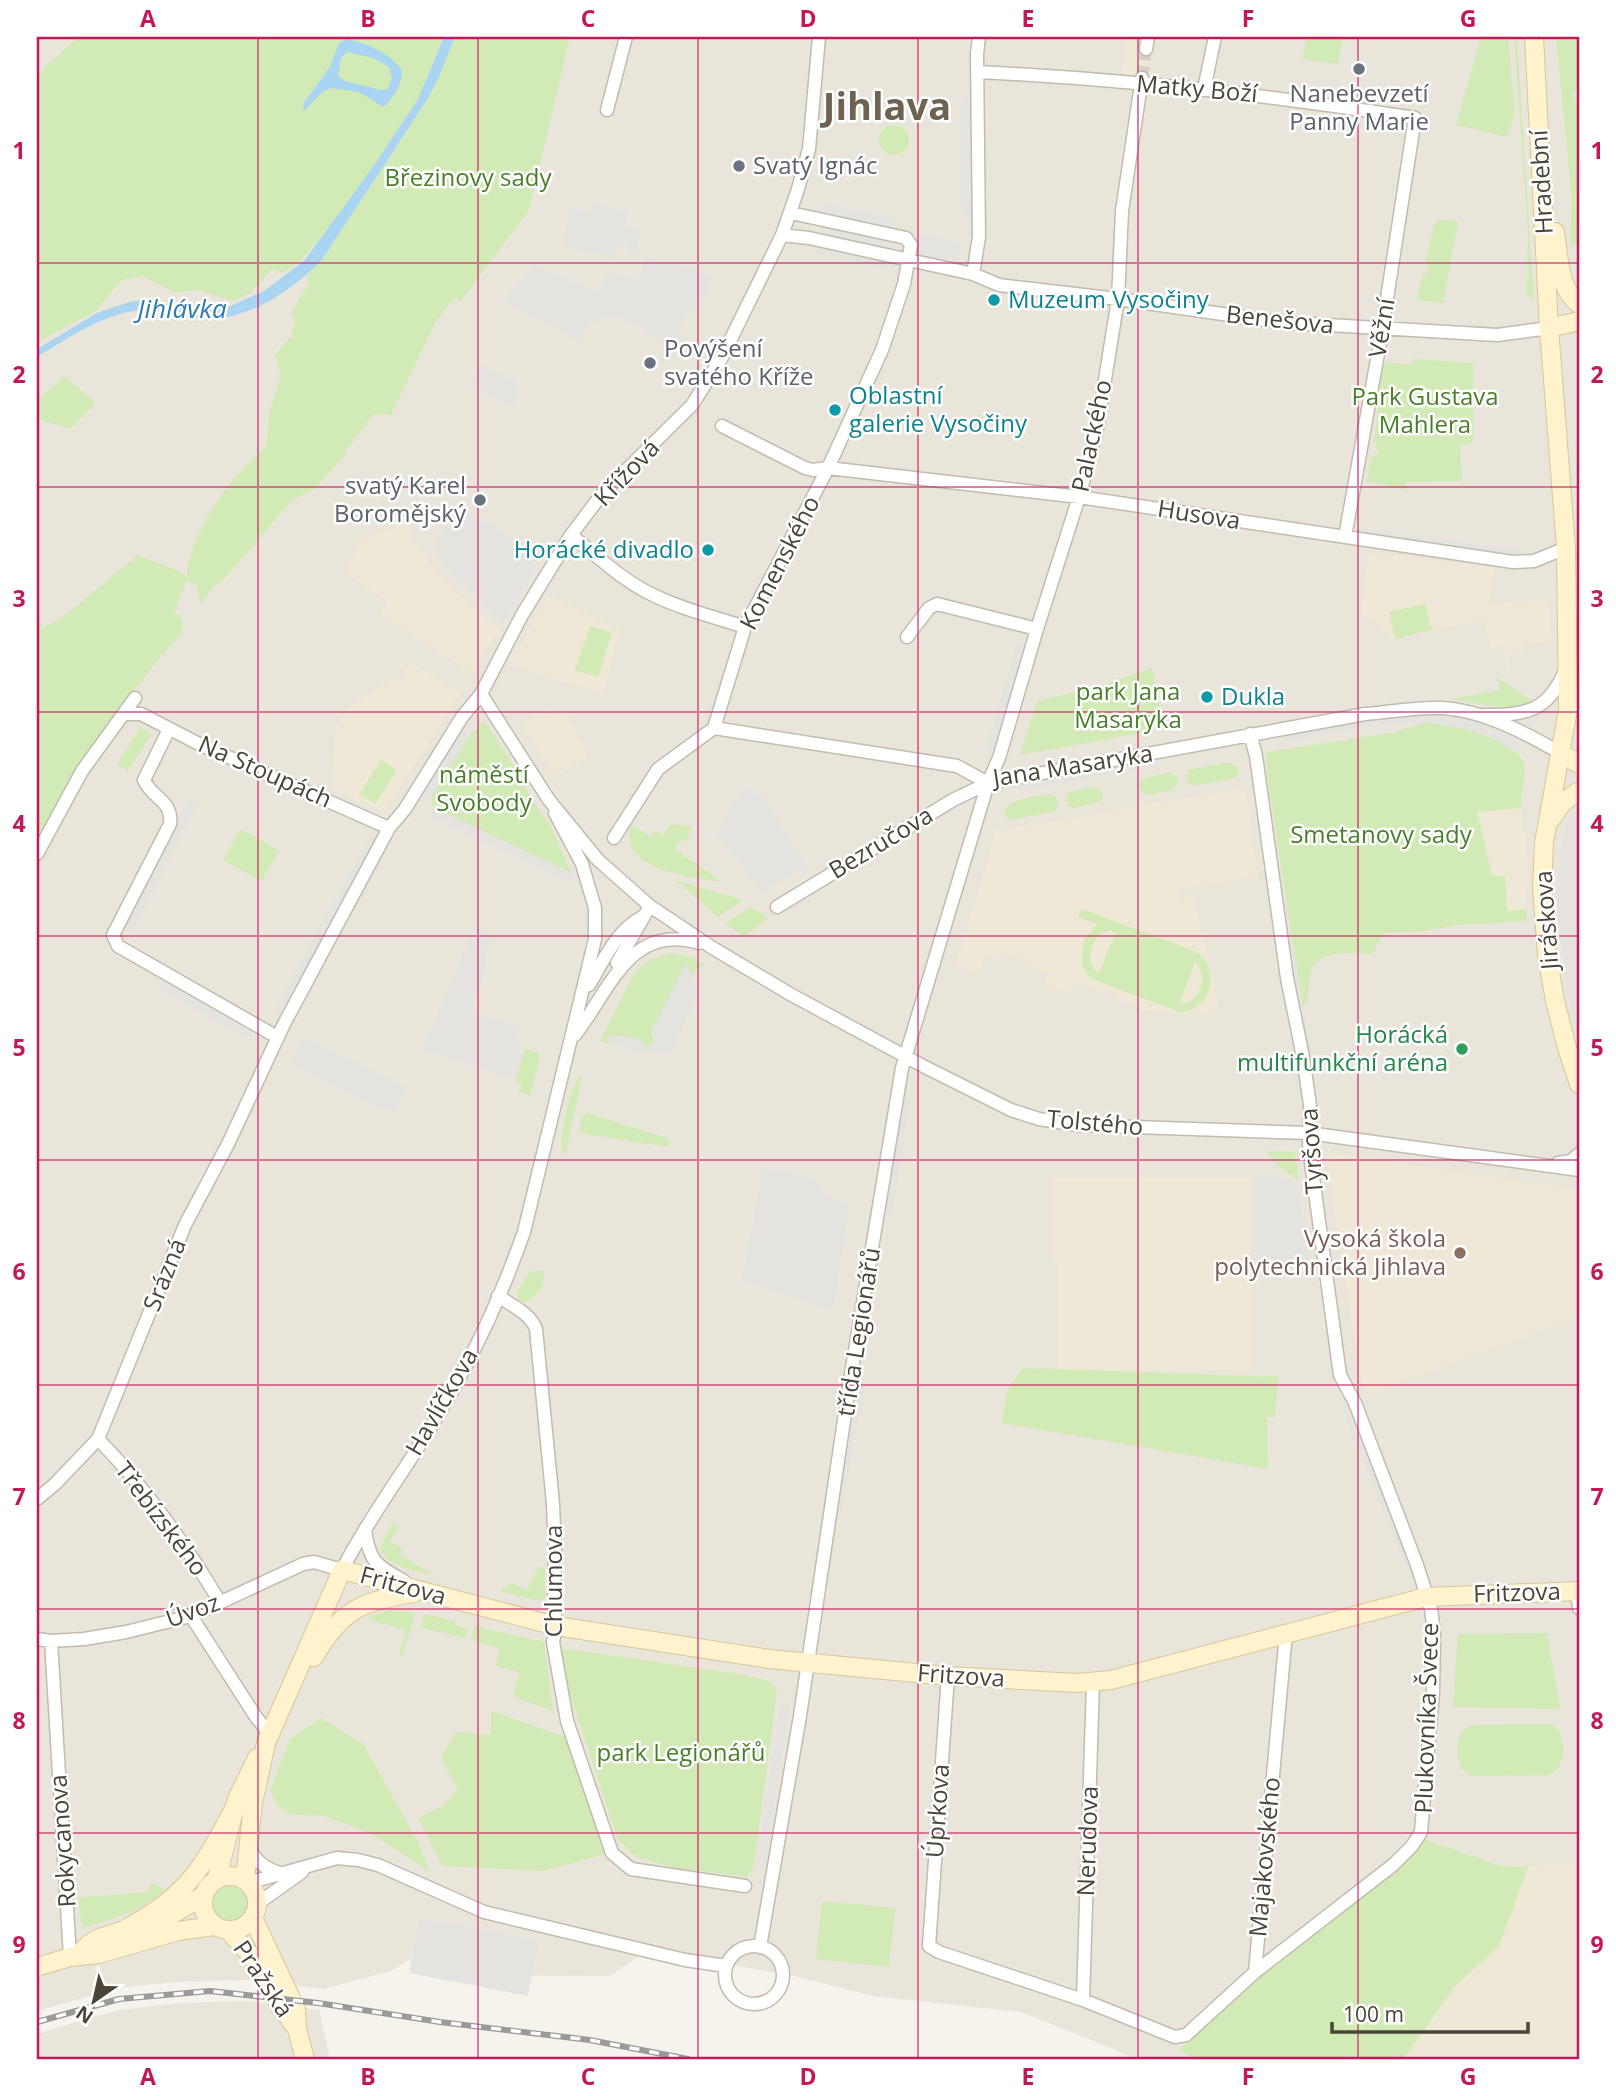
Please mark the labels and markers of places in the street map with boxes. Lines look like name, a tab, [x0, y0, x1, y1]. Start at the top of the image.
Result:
marker: Nanebevzetí Panny Marie	[1351, 61, 1367, 77]
place label: Nanebevzetí Panny Marie	[1289, 76, 1429, 137]
place label: Svatý Ignác	[753, 148, 878, 181]
marker: Svatý Ignác	[731, 158, 747, 174]
place label: Muzeum Vysočiny	[1008, 282, 1210, 315]
marker: Muzeum Vysočiny	[986, 292, 1002, 308]
place label: Povýšení svatého Kříže	[664, 331, 813, 392]
marker: Povýšení svatého Kříže	[642, 355, 658, 371]
place label: Oblastní galerie Vysočiny	[849, 378, 1028, 439]
marker: Oblastní galerie Vysočiny	[827, 402, 843, 418]
place label: svatý Karel Boromějský	[334, 468, 467, 529]
marker: svatý Karel Boromějský	[472, 492, 488, 508]
place label: Horácké divadlo	[514, 532, 694, 565]
marker: Horácké divadlo	[700, 542, 716, 558]
place label: Dukla	[1221, 679, 1285, 712]
marker: Dukla	[1199, 689, 1215, 705]
place label: Horácká multifunkční aréna	[1237, 1017, 1448, 1078]
marker: Horácká multifunkční aréna	[1454, 1041, 1470, 1057]
place label: Vysoká škola polytechnická Jihlava	[1214, 1221, 1446, 1282]
marker: Vysoká škola polytechnická Jihlava	[1452, 1245, 1468, 1261]

